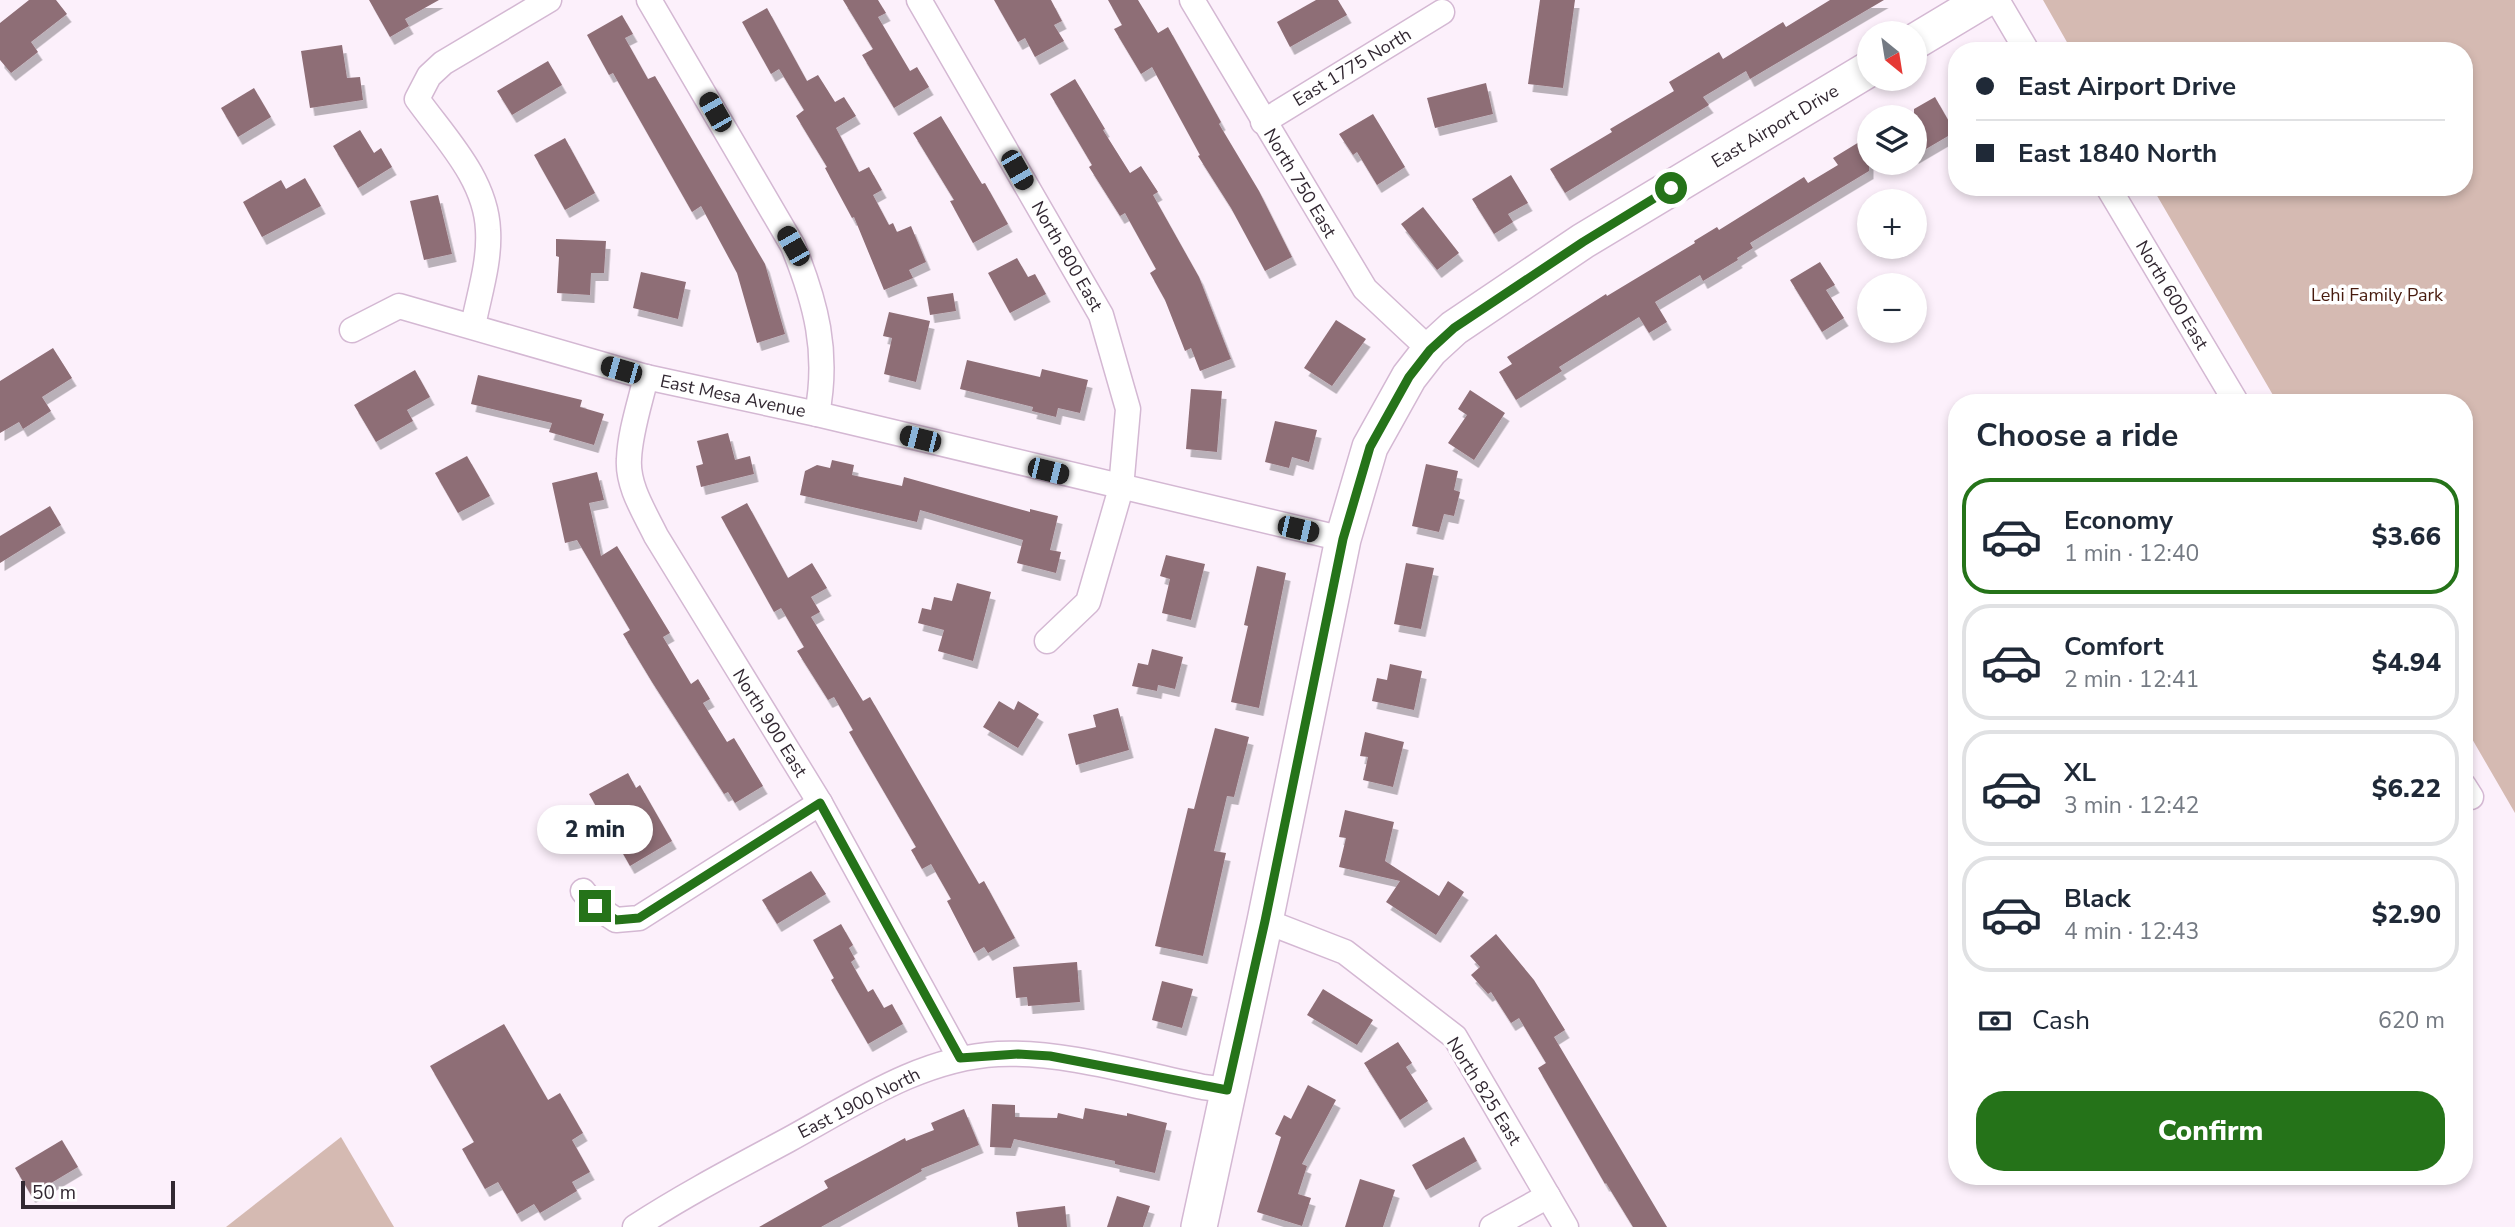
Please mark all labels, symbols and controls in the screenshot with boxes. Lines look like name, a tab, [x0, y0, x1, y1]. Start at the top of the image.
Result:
north arrow	[1857, 21, 1927, 91]
map controls	[1857, 21, 1927, 343]
street label: East 1775 North	[1288, 22, 1416, 112]
text: East Airport Drive	[2018, 69, 2236, 104]
street label: East Airport Drive	[1707, 79, 1843, 173]
car	[696, 89, 735, 135]
button: layers	[1857, 105, 1927, 175]
street label: North 750 East	[1258, 124, 1342, 243]
text: East 1840 North	[2018, 136, 2217, 171]
car	[998, 147, 1037, 193]
route start	[1655, 172, 1687, 204]
button: +	[1857, 189, 1927, 259]
street label: North 800 East	[1026, 197, 1109, 316]
car	[774, 223, 813, 269]
street label: North 600 East	[2130, 236, 2214, 355]
button: −	[1857, 273, 1927, 343]
park label: Lehi Family Park	[2311, 283, 2444, 307]
car	[598, 354, 645, 386]
street label: East Mesa Avenue	[658, 369, 808, 423]
text: Choose a ride	[1976, 414, 2178, 457]
car	[898, 424, 943, 454]
car	[1026, 456, 1071, 486]
text: Economy	[2064, 503, 2173, 538]
icon: car	[1980, 505, 2043, 568]
car	[1276, 514, 1321, 544]
text: $3.66	[2372, 519, 2441, 554]
text: 1 min · 12:40	[2064, 538, 2199, 569]
text: Comfort	[2064, 629, 2164, 664]
icon: car	[1980, 631, 2043, 694]
text: $4.94	[2372, 645, 2441, 680]
street label: North 900 East	[727, 664, 813, 782]
text: 2 min · 12:41	[2064, 664, 2199, 695]
text: XL	[2064, 755, 2096, 790]
icon: car	[1980, 757, 2043, 820]
text: $6.22	[2372, 771, 2441, 806]
text: 3 min · 12:42	[2064, 790, 2199, 821]
callout: 2 min	[537, 804, 653, 853]
text: 2 min	[565, 814, 625, 845]
text: Black	[2064, 881, 2131, 916]
icon: car	[1980, 883, 2043, 946]
route end	[579, 890, 611, 922]
text: $2.90	[2372, 897, 2441, 932]
text: 4 min · 12:43	[2064, 916, 2199, 947]
icon: cash	[1976, 1002, 2014, 1040]
text: Cash	[2032, 1003, 2090, 1038]
text: 620 m	[2378, 1005, 2445, 1036]
street label: North 825 East	[1441, 1032, 1527, 1150]
street label: East 1900 North	[794, 1062, 924, 1144]
button: Confirm	[1976, 1091, 2445, 1171]
scale bar	[21, 1178, 175, 1210]
text: 50 m	[32, 1180, 76, 1206]

